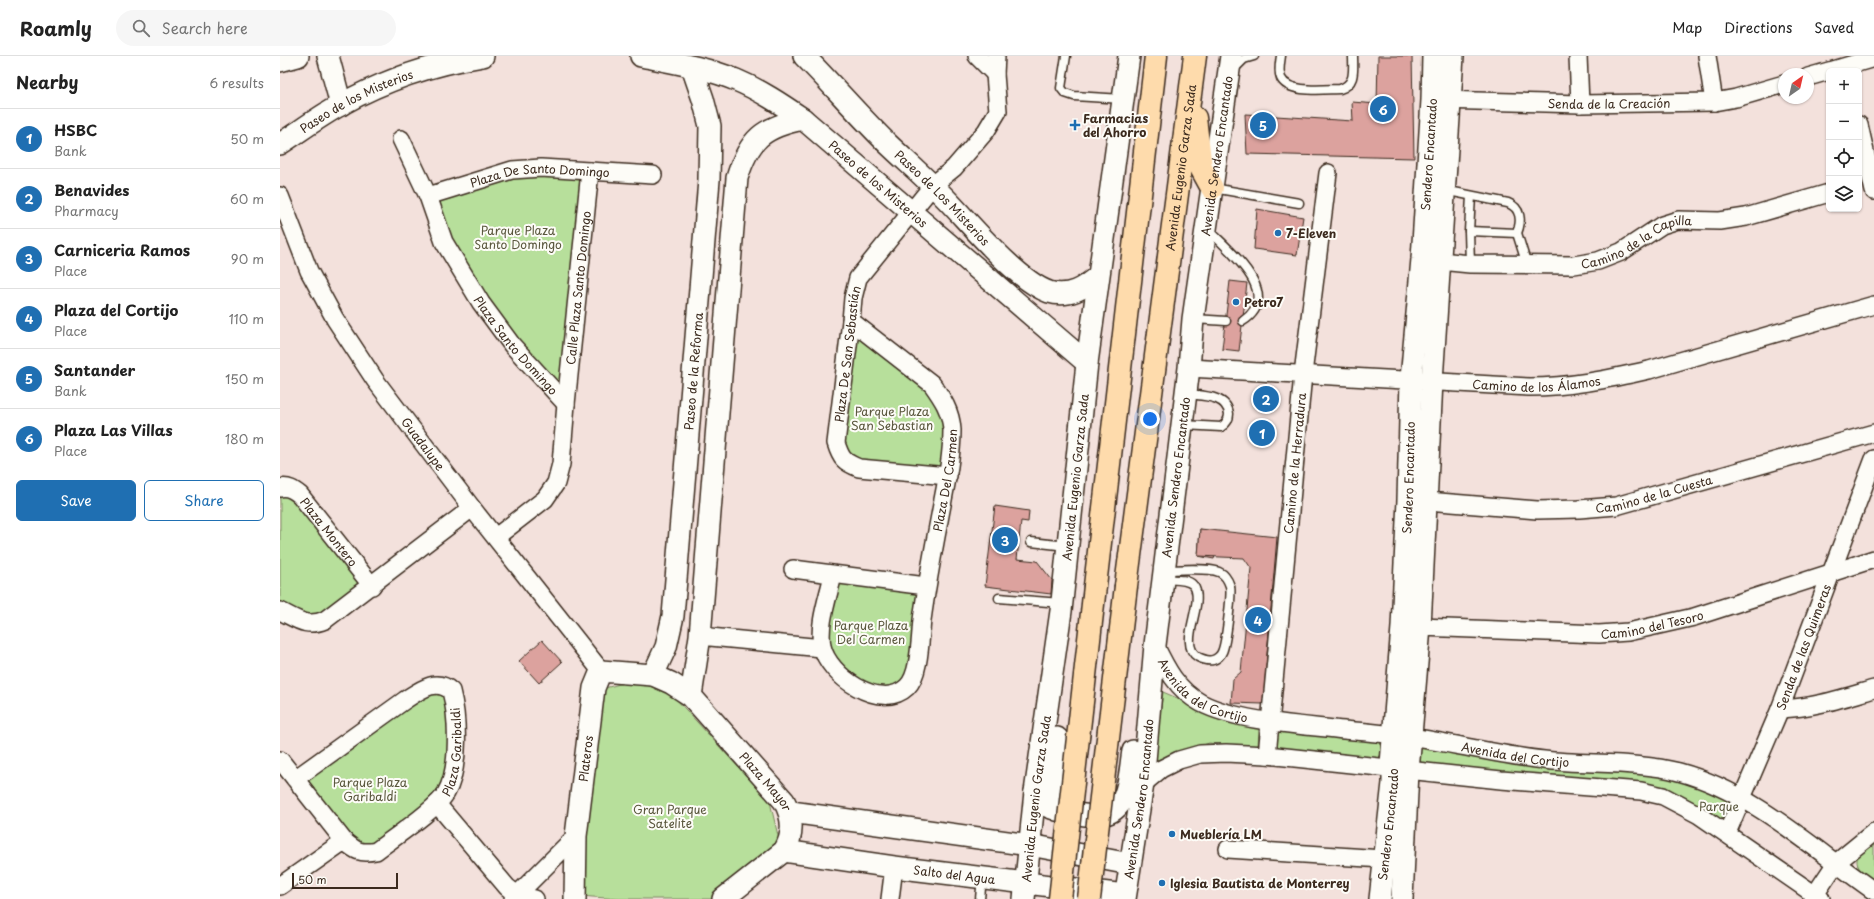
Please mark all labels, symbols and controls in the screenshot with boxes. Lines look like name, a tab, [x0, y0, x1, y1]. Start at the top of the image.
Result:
search box	[116, 10, 396, 46]
text: Roamly	[20, 14, 92, 42]
text: Search here	[162, 16, 248, 39]
icon: search	[130, 17, 152, 39]
text: Map	[1672, 17, 1702, 38]
text: Directions	[1724, 17, 1792, 38]
text: Saved	[1814, 17, 1854, 38]
street label: Paseo de los Misterios	[296, 65, 416, 137]
north arrow	[1778, 68, 1814, 104]
map controls	[1826, 68, 1862, 212]
button: +	[1826, 68, 1862, 104]
text: Nearby	[16, 69, 78, 95]
text: 6 results	[209, 73, 264, 92]
street label: Avenida Sendero Encantado	[1196, 74, 1237, 237]
street label: Avenida Eugenio Garza Sada	[1161, 82, 1200, 252]
pin: 6	[1370, 94, 1396, 124]
street label: Senda de la Creación	[1547, 94, 1670, 113]
street label: Sendero Encantado	[1416, 97, 1441, 211]
button: −	[1826, 104, 1862, 140]
place label: Farmacias del Ahorro	[1083, 109, 1148, 141]
pin: 5	[1250, 110, 1276, 140]
text: HSBC	[54, 118, 97, 141]
marker: Farmacias del Ahorro	[1070, 120, 1080, 130]
text: 1	[26, 129, 32, 148]
text: 50 m	[230, 129, 264, 148]
street label: Paseo de los Misterios	[825, 136, 932, 232]
button: locate	[1826, 140, 1862, 176]
text: Bank	[54, 141, 87, 160]
street label: Paseo de Los Misterios	[891, 146, 994, 250]
street label: Plaza De Santo Domingo	[468, 159, 610, 192]
button: layers	[1826, 176, 1862, 212]
text: Benavides	[54, 178, 129, 201]
text: 2	[24, 189, 34, 208]
text: 60 m	[230, 189, 264, 208]
text: Pharmacy	[54, 201, 119, 220]
street label: Calle Plaza Santo Domingo	[561, 210, 595, 366]
street label: Camino de la Capilla	[1579, 211, 1693, 273]
park label: Parque Plaza Santo Domingo	[474, 221, 562, 253]
place label: 7-Eleven	[1286, 224, 1336, 242]
marker: 7-Eleven	[1273, 228, 1283, 238]
text: Carniceria Ramos	[54, 238, 190, 261]
text: 3	[25, 249, 33, 268]
text: 90 m	[231, 249, 264, 268]
text: Place	[54, 261, 87, 280]
street label: Plaza De San Sebastián	[830, 284, 865, 423]
street label: Plaza Santo Domingo	[470, 292, 562, 399]
place label: Petro7	[1244, 293, 1283, 311]
marker: Petro7	[1231, 297, 1241, 307]
text: Plaza del Cortijo	[54, 298, 178, 321]
text: 4	[25, 309, 33, 328]
text: 110 m	[229, 309, 264, 328]
street label: Paseo de la Reforma	[679, 311, 707, 431]
text: Place	[54, 321, 87, 340]
text: Santander	[54, 358, 135, 381]
text: 5	[25, 369, 33, 388]
text: 150 m	[225, 369, 264, 388]
street label: Camino de los Álamos	[1472, 371, 1602, 396]
text: Bank	[54, 381, 87, 400]
pin: 2	[1253, 384, 1279, 414]
street label: Camino de la Herradura	[1279, 391, 1310, 535]
street label: Avenida Eugenio Garza Sada	[1057, 392, 1093, 561]
street label: Avenida Sendero Encantado	[1157, 396, 1194, 558]
park label: Parque Plaza San Sebastian	[851, 402, 933, 434]
your location	[1140, 409, 1160, 429]
street label: Guadalupe	[397, 413, 450, 475]
text: Plaza Las Villas	[54, 418, 173, 441]
pin: 1	[1249, 418, 1275, 448]
street label: Sendero Encantado	[1397, 421, 1419, 535]
text: 6	[24, 429, 34, 448]
text: 180 m	[225, 429, 264, 448]
street label: Plaza Del Carmen	[928, 429, 961, 533]
text: Place	[54, 441, 87, 460]
street label: Camino de la Cuesta	[1595, 470, 1715, 517]
button: Save	[16, 480, 136, 521]
button: Share	[144, 480, 264, 521]
street label: Plaza Montero	[296, 493, 362, 570]
pin: 3	[992, 525, 1018, 555]
street label: Senda de las Quimeras	[1771, 581, 1835, 713]
pin: 4	[1245, 605, 1271, 635]
street label: Camino del Tesoro	[1600, 605, 1706, 643]
park label: Parque Plaza Del Carmen	[834, 616, 909, 648]
street label: Avenida del Cortijo	[1154, 655, 1250, 727]
street label: Plaza Garibaldi	[437, 707, 465, 799]
street label: Avenida Eugenio Garza Sada	[1017, 713, 1055, 883]
street label: Avenida Sendero Encantado	[1119, 718, 1158, 880]
street label: Plateros	[574, 734, 597, 783]
street label: Avenida del Cortijo	[1460, 737, 1570, 771]
street label: Plaza Mayor	[735, 748, 797, 814]
street label: Sendero Encantado	[1373, 768, 1402, 881]
park label: Parque Plaza Garibaldi	[333, 773, 408, 805]
park label: Parque	[1699, 797, 1739, 815]
park label: Gran Parque Satelite	[633, 800, 707, 832]
place label: Mueblería LM	[1180, 825, 1262, 843]
marker: Mueblería LM	[1167, 829, 1177, 839]
street label: Salto del Agua	[912, 860, 997, 888]
scale bar	[292, 871, 398, 890]
text: 50 m	[298, 871, 327, 888]
place label: Iglesia Bautista de Monterrey	[1170, 874, 1350, 892]
marker: Iglesia Bautista de Monterrey	[1157, 878, 1167, 888]

